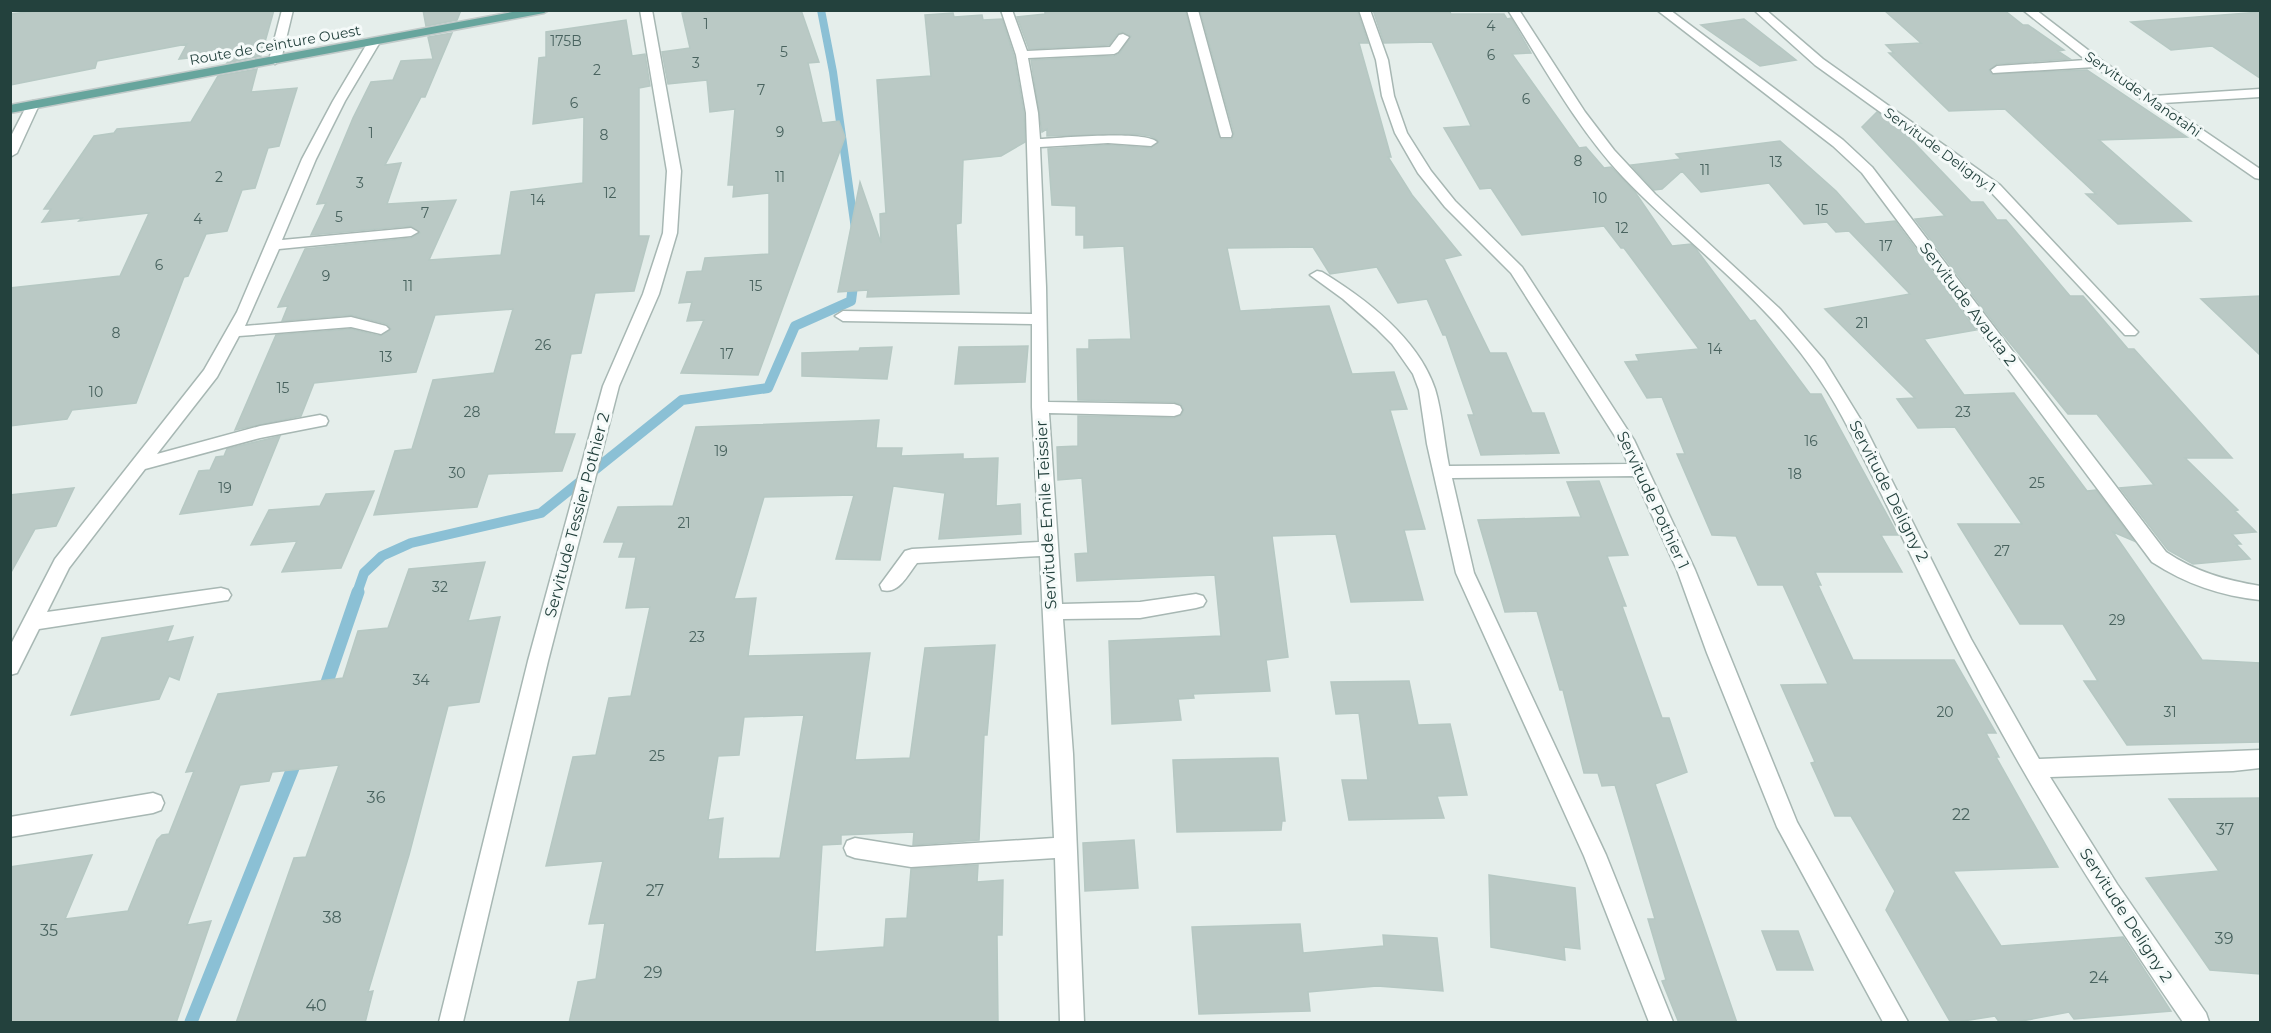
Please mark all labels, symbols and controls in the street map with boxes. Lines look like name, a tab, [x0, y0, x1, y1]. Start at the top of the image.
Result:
house number: 1	[703, 15, 709, 33]
house number: 4	[1486, 17, 1496, 35]
street label: Route de Ceinture Ouest	[188, 21, 362, 69]
house number: 175B	[550, 32, 582, 50]
house number: 5	[780, 43, 788, 61]
house number: 6	[1487, 46, 1496, 64]
street label: Servitude Manotahi	[2081, 47, 2205, 141]
house number: 3	[692, 54, 700, 72]
house number: 2	[593, 61, 601, 79]
house number: 7	[757, 81, 765, 99]
house number: 6	[1522, 90, 1531, 108]
house number: 6	[570, 94, 579, 112]
street label: Servitude Deligny 1	[1881, 103, 1999, 197]
house number: 9	[776, 123, 784, 141]
house number: 1	[368, 124, 374, 142]
house number: 8	[600, 126, 609, 144]
house number: 8	[1574, 152, 1583, 170]
house number: 13	[1770, 153, 1783, 171]
house number: 11	[1700, 161, 1710, 179]
house number: 2	[215, 168, 223, 186]
house number: 11	[775, 168, 785, 186]
house number: 3	[356, 174, 364, 192]
house number: 12	[603, 184, 617, 202]
house number: 10	[1593, 189, 1607, 207]
house number: 14	[531, 191, 546, 209]
house number: 15	[1816, 201, 1829, 219]
house number: 7	[421, 204, 429, 222]
house number: 5	[335, 208, 343, 226]
house number: 4	[193, 210, 203, 228]
house number: 12	[1615, 219, 1629, 237]
house number: 17	[1879, 237, 1893, 255]
street label: Servitude Avauta 2	[1915, 239, 2021, 369]
house number: 6	[155, 256, 164, 274]
house number: 9	[322, 267, 330, 285]
house number: 11	[403, 277, 413, 295]
house number: 15	[750, 277, 763, 295]
house number: 21	[1855, 314, 1869, 332]
house number: 8	[112, 324, 121, 342]
house number: 26	[535, 336, 552, 354]
house number: 14	[1708, 340, 1723, 358]
house number: 17	[720, 345, 734, 363]
house number: 13	[380, 348, 393, 366]
house number: 15	[277, 379, 290, 397]
house number: 10	[89, 383, 103, 401]
house number: 28	[464, 403, 481, 421]
house number: 23	[1955, 403, 1971, 421]
street label: Servitude Tessier Pothier 2	[540, 410, 614, 620]
street label: Servitude Deligny 2	[1845, 417, 1933, 565]
street label: Servitude Emile Teissier	[1032, 420, 1060, 610]
street label: Servitude Pothier 1	[1613, 428, 1693, 572]
house number: 16	[1804, 432, 1818, 450]
house number: 19	[714, 442, 728, 460]
house number: 30	[448, 464, 466, 482]
house number: 18	[1788, 465, 1802, 483]
house number: 25	[2029, 474, 2045, 492]
house number: 19	[218, 479, 232, 497]
house number: 21	[677, 514, 691, 532]
house number: 27	[1994, 542, 2010, 560]
house number: 32	[432, 578, 448, 596]
house number: 29	[2109, 611, 2125, 629]
house number: 23	[689, 628, 705, 646]
house number: 34	[412, 671, 430, 689]
house number: 20	[1936, 703, 1954, 721]
house number: 31	[2164, 703, 2176, 721]
house number: 25	[649, 747, 665, 765]
house number: 36	[367, 788, 386, 807]
house number: 22	[1952, 805, 1970, 824]
house number: 37	[2216, 820, 2234, 839]
street label: Servitude Deligny 2	[2076, 844, 2176, 986]
house number: 27	[646, 881, 664, 900]
house number: 38	[322, 908, 342, 927]
house number: 35	[40, 921, 58, 940]
house number: 39	[2215, 929, 2233, 948]
house number: 29	[644, 963, 662, 982]
house number: 24	[2089, 968, 2109, 987]
house number: 40	[305, 996, 327, 1015]

